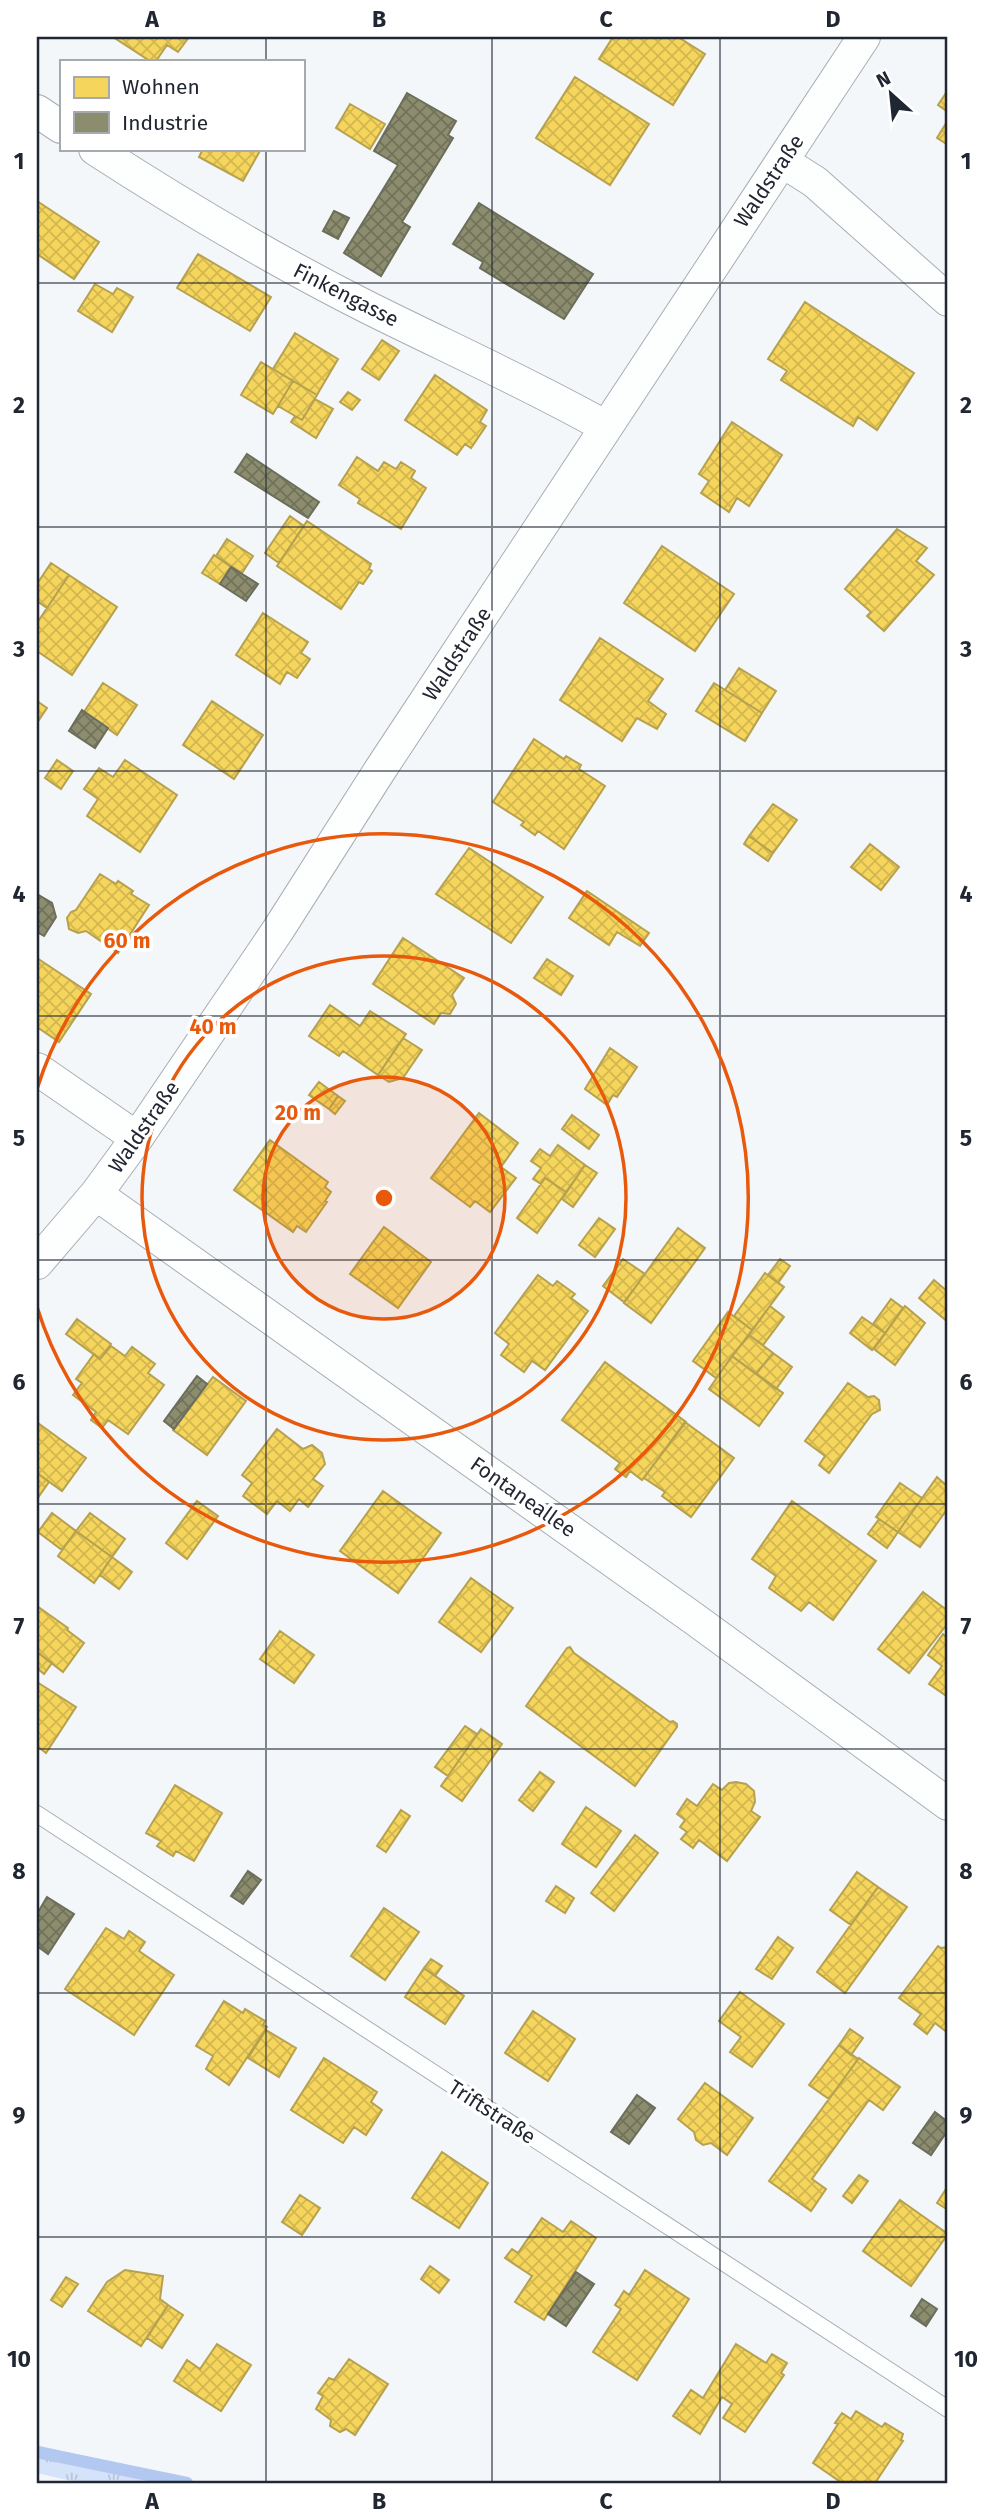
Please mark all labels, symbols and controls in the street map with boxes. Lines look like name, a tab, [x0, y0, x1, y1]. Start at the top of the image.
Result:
text: A	[144, 5, 159, 33]
text: B	[372, 5, 386, 33]
text: C	[599, 5, 613, 33]
text: D	[826, 5, 841, 33]
legend	[60, 60, 304, 150]
north arrow	[856, 60, 926, 130]
text: N	[873, 66, 894, 92]
text: Wohnen	[122, 74, 200, 100]
text: Industrie	[122, 110, 208, 136]
street label: Waldstraße	[728, 130, 810, 232]
text: 1	[14, 147, 24, 175]
text: 1	[961, 147, 971, 175]
street label: Finkengasse	[289, 257, 403, 333]
text: 2	[13, 391, 25, 419]
text: 2	[960, 391, 972, 419]
street label: Waldstraße	[417, 602, 497, 706]
text: 3	[12, 635, 25, 663]
text: 3	[959, 635, 972, 663]
text: 4	[13, 880, 26, 908]
text: 4	[960, 880, 973, 908]
text: 60 m	[104, 928, 150, 954]
text: 40 m	[190, 1014, 236, 1040]
street label: Waldstraße	[103, 1076, 185, 1178]
text: 20 m	[275, 1100, 321, 1126]
text: 5	[13, 1124, 25, 1152]
text: 5	[960, 1124, 972, 1152]
centre of rings	[372, 1186, 396, 1210]
text: 6	[13, 1368, 26, 1396]
text: 6	[960, 1368, 973, 1396]
street label: Fontaneallee	[465, 1451, 581, 1543]
text: 7	[14, 1612, 25, 1640]
text: 7	[961, 1612, 972, 1640]
text: 8	[12, 1857, 26, 1885]
text: 8	[959, 1857, 973, 1885]
street label: Triftstraße	[443, 2074, 541, 2150]
text: 9	[13, 2101, 26, 2129]
text: 9	[960, 2101, 973, 2129]
text: 10	[7, 2345, 31, 2373]
text: 10	[954, 2345, 978, 2373]
text: A	[144, 2487, 159, 2515]
text: B	[372, 2487, 386, 2515]
text: C	[599, 2487, 613, 2515]
text: D	[826, 2487, 841, 2515]

